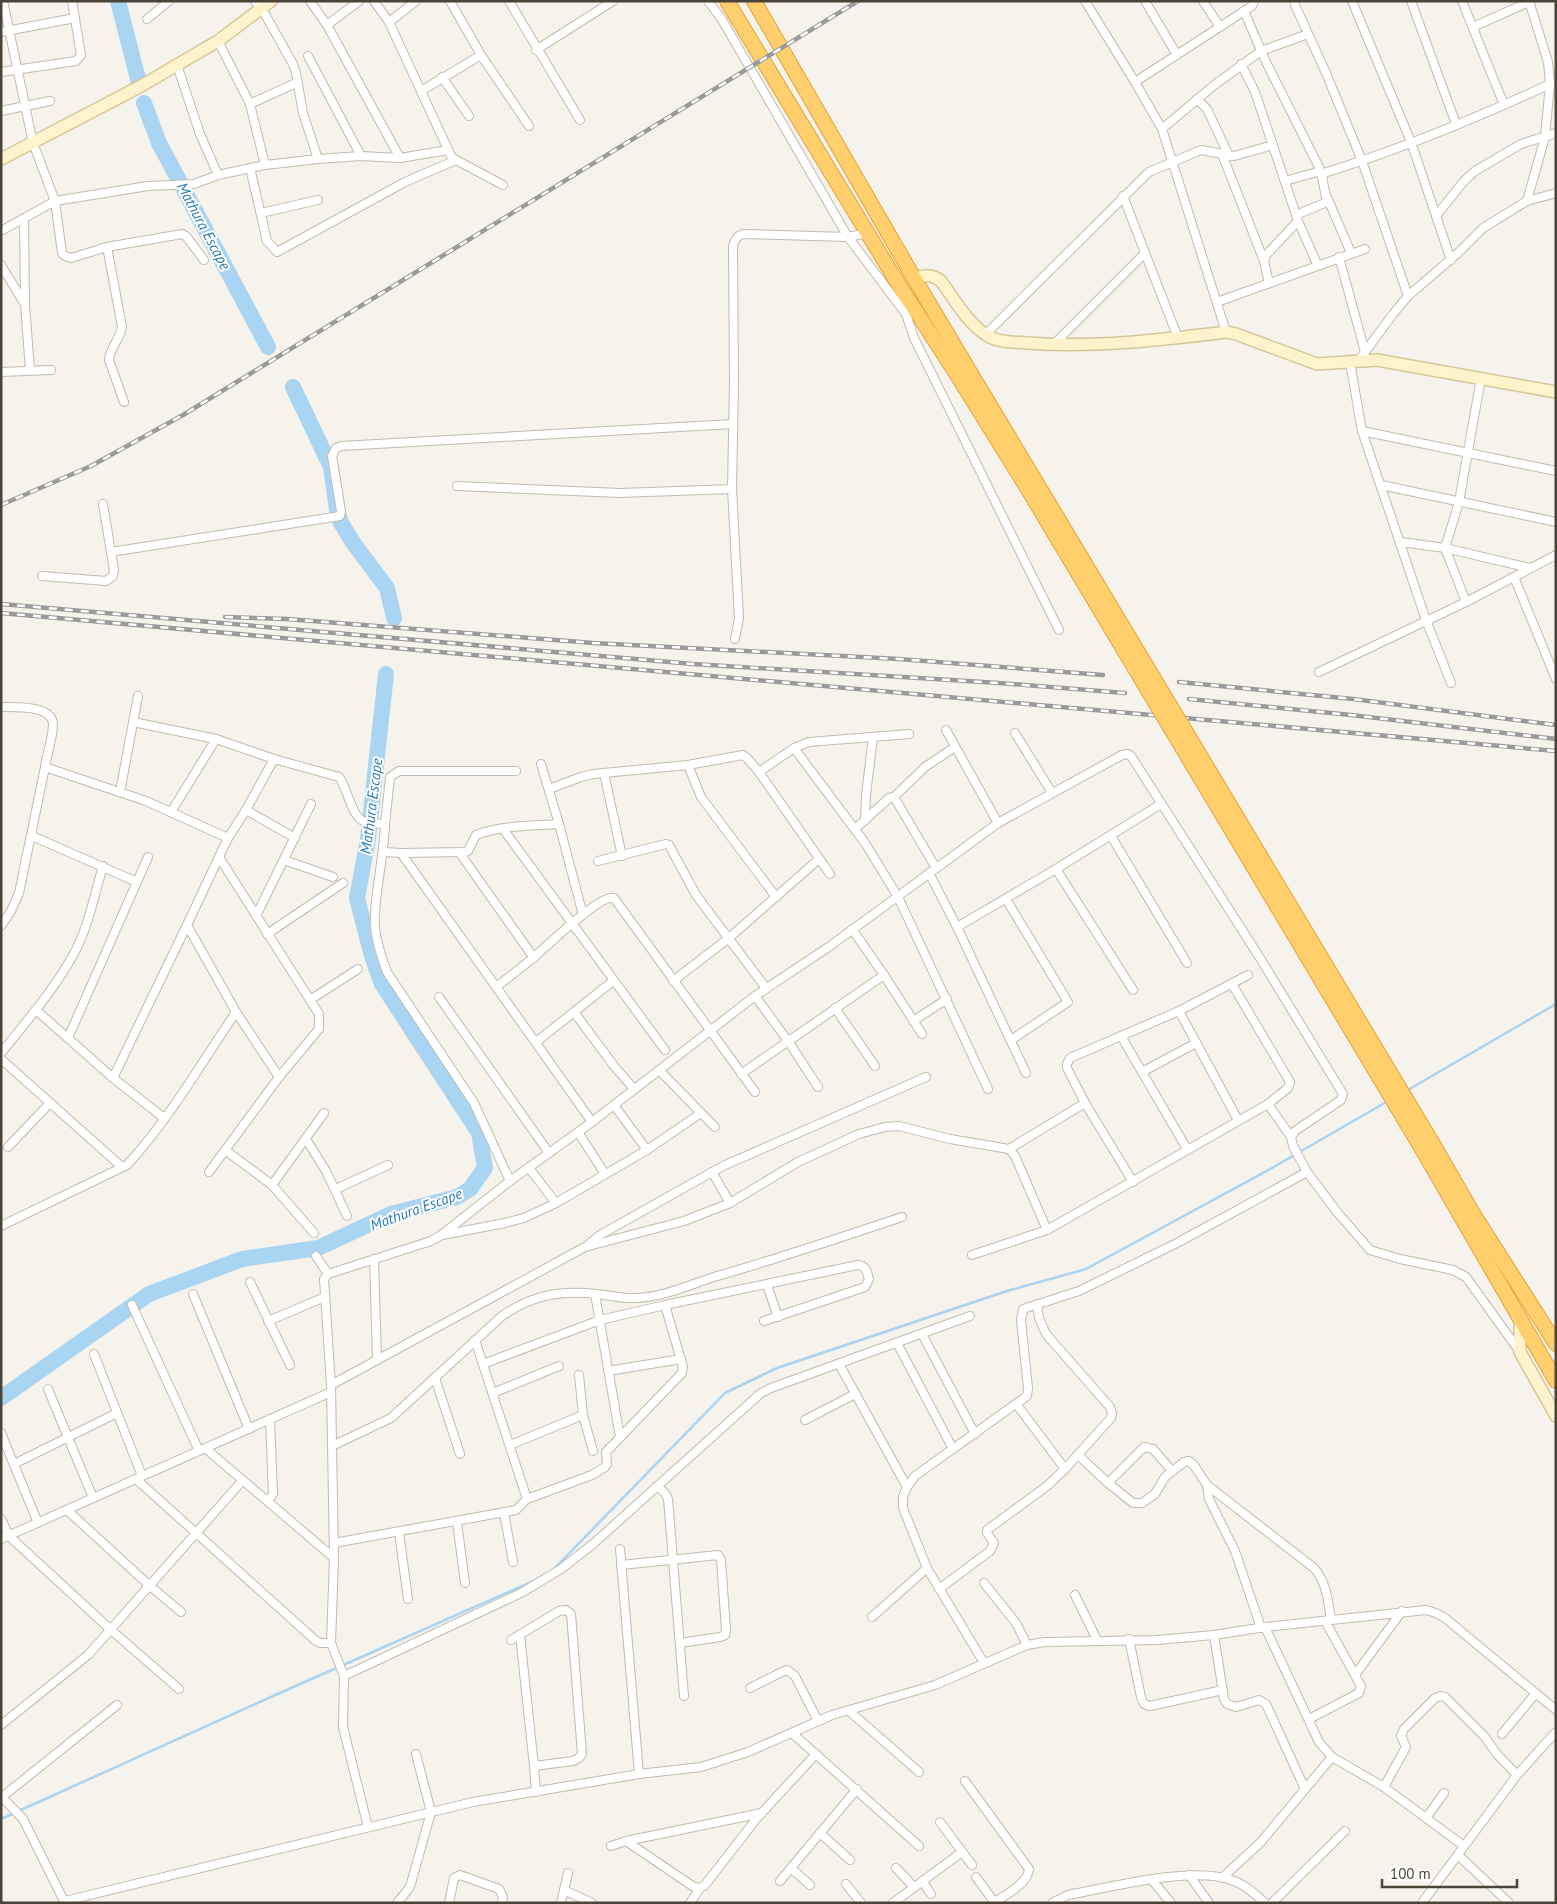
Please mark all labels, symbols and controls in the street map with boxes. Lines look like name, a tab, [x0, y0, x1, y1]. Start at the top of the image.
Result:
water label: Mathura Escape	[173, 179, 235, 273]
water label: Mathura Escape	[356, 757, 386, 855]
water label: Mathura Escape	[367, 1184, 465, 1234]
scale bar	[1382, 1856, 1517, 1888]
text: 100 m	[1390, 1864, 1431, 1883]

